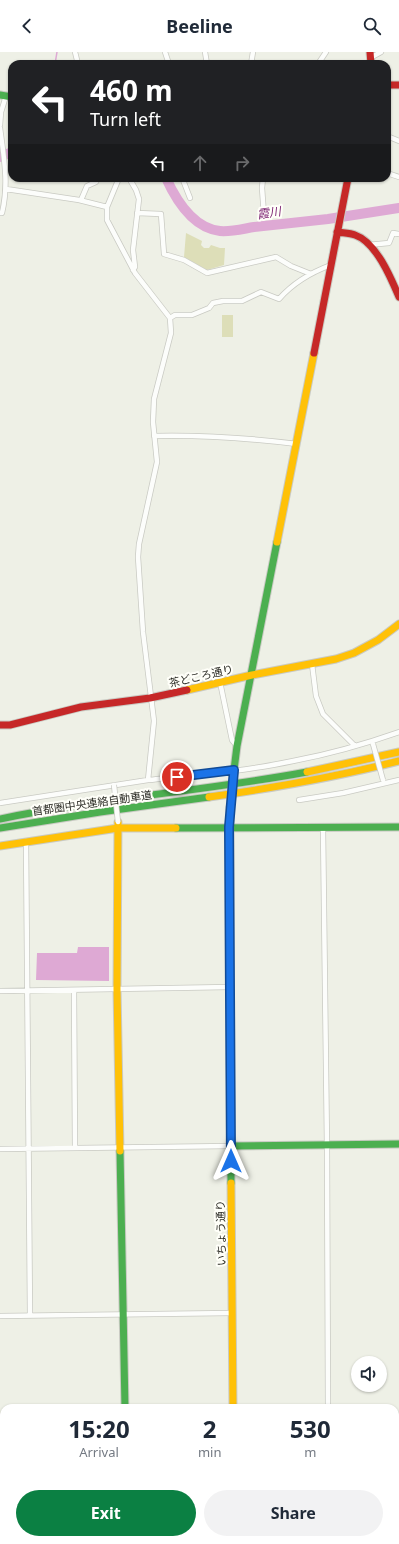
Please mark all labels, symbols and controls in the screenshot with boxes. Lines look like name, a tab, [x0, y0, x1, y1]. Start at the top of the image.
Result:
text: Beeline	[166, 14, 233, 38]
icon: back	[16, 15, 38, 37]
icon: search	[361, 15, 383, 37]
text: 460 m	[90, 71, 173, 109]
icon: left	[24, 76, 76, 128]
text: Turn left	[90, 107, 161, 131]
icon: left	[147, 152, 169, 174]
icon: ahead	[189, 152, 211, 174]
icon: right	[231, 152, 253, 174]
water label: 霞川	[256, 202, 284, 223]
street label: 茶どころ通り	[167, 661, 235, 690]
pin	[160, 760, 194, 794]
icon: arrive	[166, 766, 188, 788]
street label: 首都圏中央連絡自動車道	[31, 787, 153, 818]
position arrow	[210, 1140, 252, 1182]
street label: いちょう通り	[212, 1200, 229, 1266]
map controls	[351, 1356, 387, 1392]
button: sound	[351, 1356, 387, 1392]
text: 15:20	[68, 1412, 130, 1445]
text: 2	[203, 1412, 217, 1445]
text: 530	[290, 1412, 331, 1445]
text: Arrival	[79, 1443, 119, 1461]
text: min	[198, 1443, 221, 1461]
text: m	[304, 1443, 316, 1461]
button: Exit	[16, 1490, 196, 1536]
button: Share	[204, 1490, 383, 1536]

